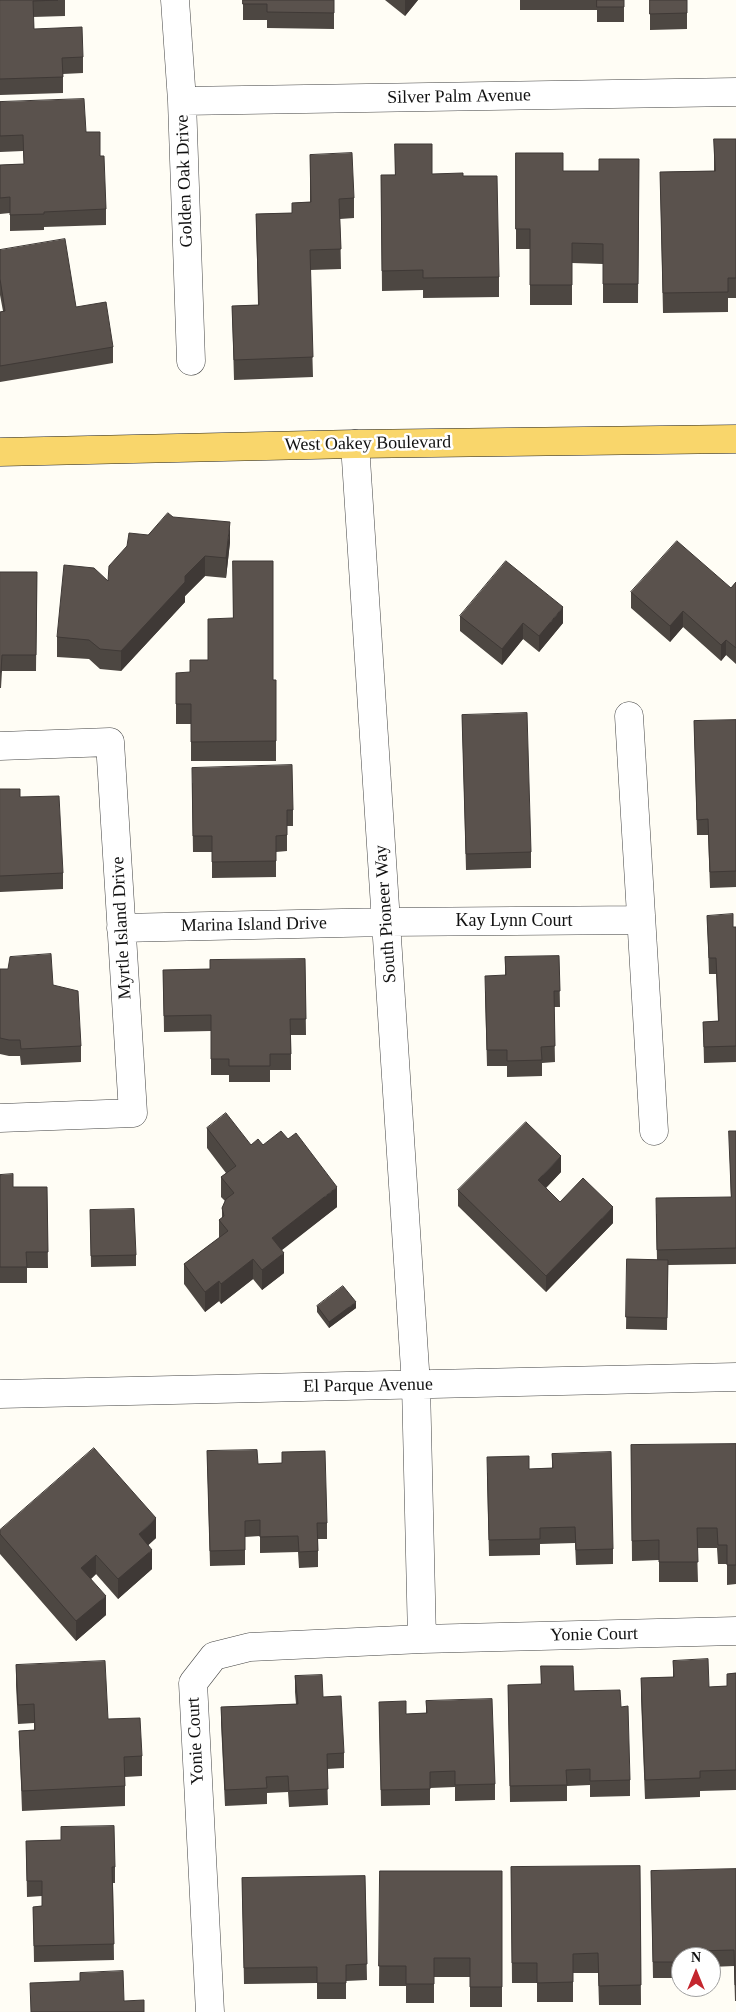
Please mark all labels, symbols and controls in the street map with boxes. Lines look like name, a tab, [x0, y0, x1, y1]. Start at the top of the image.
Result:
street label: Silver Palm Avenue	[387, 85, 531, 109]
street label: Golden Oak Drive	[172, 114, 198, 248]
street label: West Oakey Boulevard	[285, 432, 451, 456]
street label: South Pioneer Way	[370, 844, 402, 984]
street label: Myrtle Island Drive	[107, 856, 137, 1000]
street label: Kay Lynn Court	[456, 910, 572, 932]
street label: Marina Island Drive	[181, 913, 327, 937]
street label: El Parque Avenue	[303, 1374, 433, 1398]
street label: Yonie Court	[550, 1623, 638, 1647]
street label: Yonie Court	[183, 1697, 209, 1785]
north arrow	[671, 1947, 721, 1997]
text: N	[691, 1950, 701, 1965]

